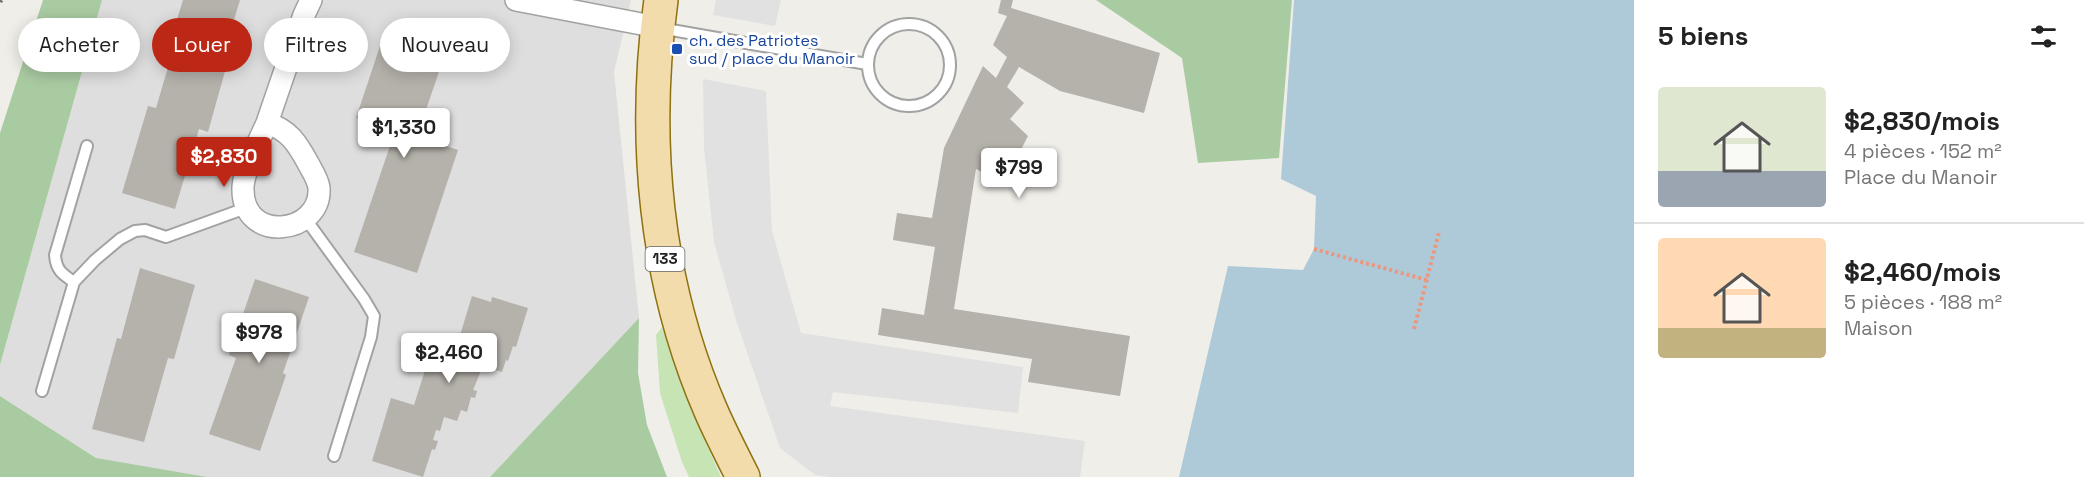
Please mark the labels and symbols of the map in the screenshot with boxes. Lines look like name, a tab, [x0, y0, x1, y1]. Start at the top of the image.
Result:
place label: ch. des Patriotes sud / place du Manoir	[689, 30, 855, 69]
marker: ch. des Patriotes sud / place du Manoir	[670, 42, 684, 56]
pin: $1,330	[355, 108, 453, 159]
pin: $2,830	[175, 137, 273, 188]
pin: $799	[983, 148, 1055, 199]
road number: 133	[646, 247, 684, 271]
pin: $978	[223, 313, 295, 364]
pin: $2,460	[400, 333, 498, 384]

